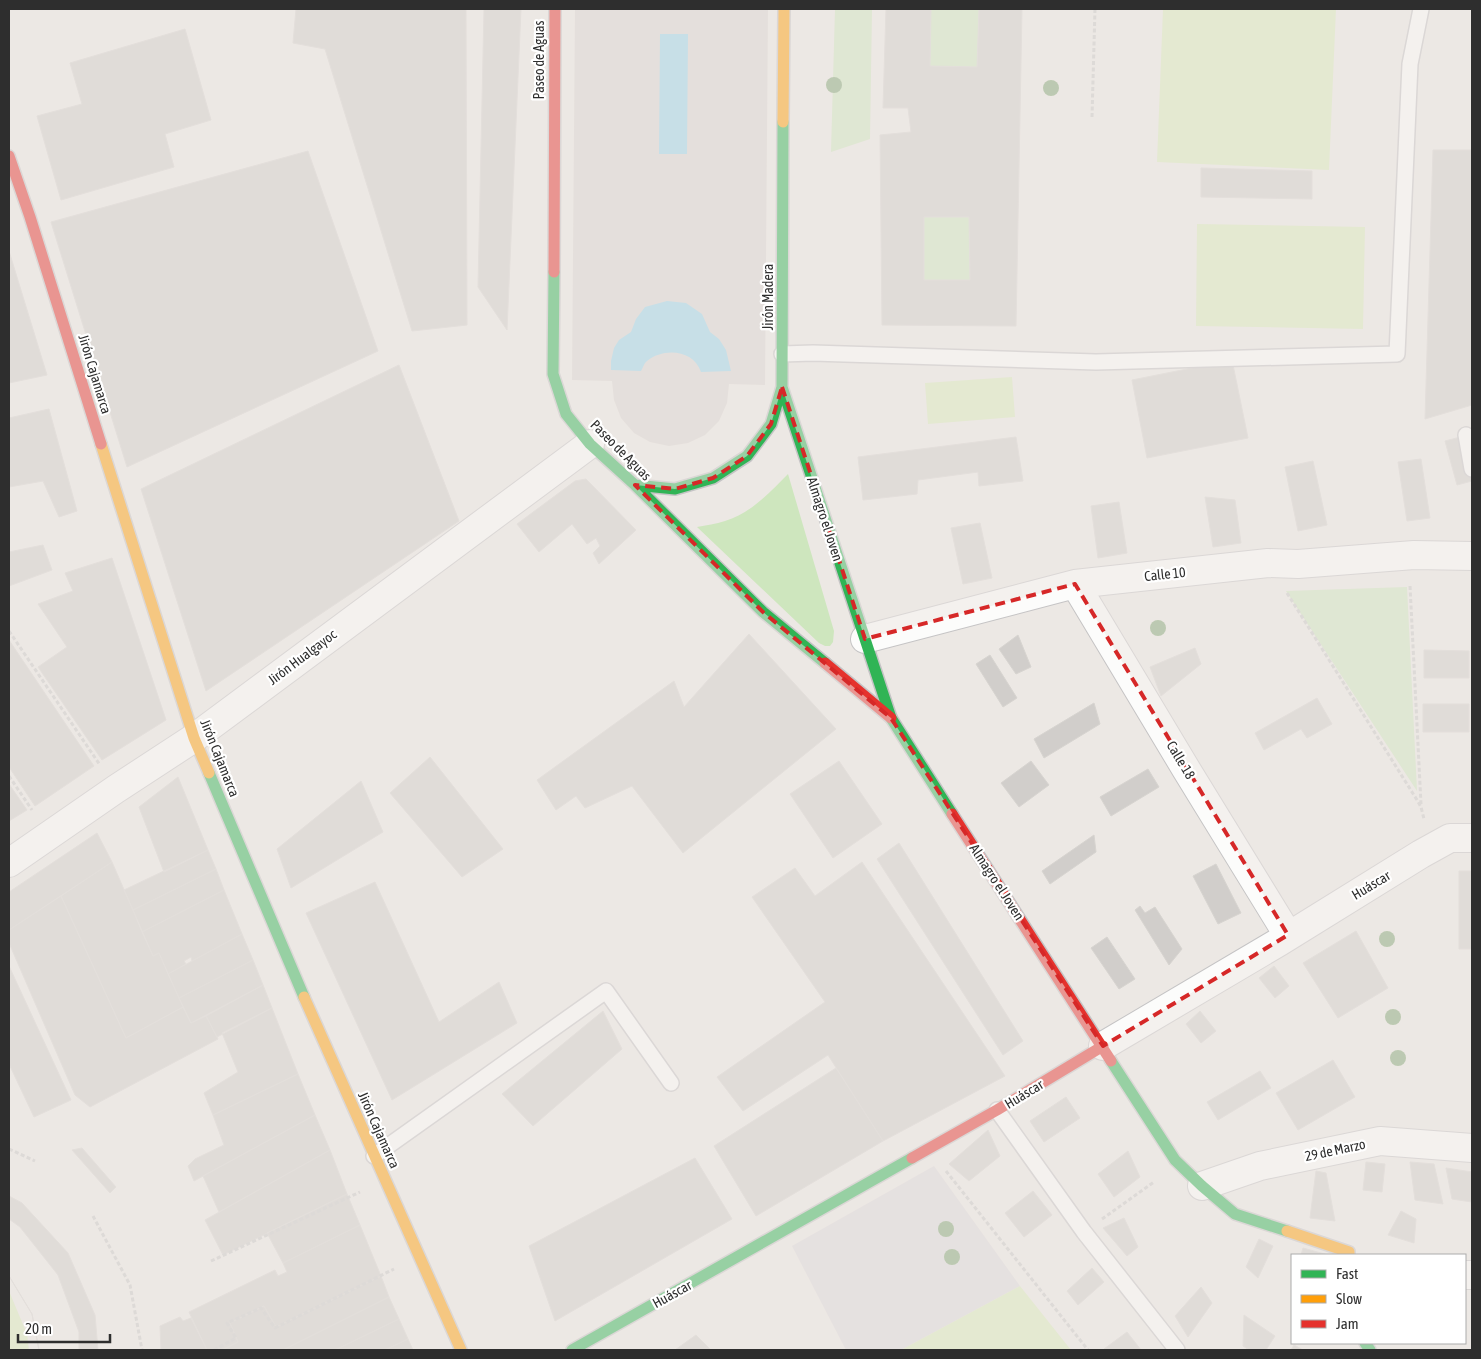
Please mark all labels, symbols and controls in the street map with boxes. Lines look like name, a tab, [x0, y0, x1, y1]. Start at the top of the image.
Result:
street label: Paseo de Aguas	[531, 21, 547, 99]
street label: Jirón Madera	[760, 264, 776, 330]
street label: Jirón Cajamarca	[75, 332, 115, 416]
street label: Paseo de Aguas	[587, 416, 655, 484]
street label: Almagro el Joven	[804, 475, 846, 563]
street label: Calle 10	[1144, 564, 1187, 584]
street label: Jirón Hualgayoc	[265, 626, 340, 688]
street label: Jirón Cajamarca	[197, 717, 243, 799]
street label: Calle 18	[1163, 738, 1199, 782]
street label: Almagro el Joven	[966, 841, 1028, 923]
street label: Huáscar	[1349, 867, 1394, 903]
street label: Huáscar	[1002, 1076, 1047, 1112]
street label: Jirón Cajamarca	[355, 1089, 403, 1171]
street label: 29 de Marzo	[1303, 1136, 1367, 1164]
legend	[1291, 1254, 1466, 1344]
text: Fast	[1336, 1265, 1358, 1282]
street label: Huáscar	[650, 1276, 695, 1311]
text: Slow	[1336, 1290, 1362, 1307]
scale bar	[18, 1312, 110, 1344]
text: Jam	[1336, 1315, 1359, 1332]
text: 20 m	[25, 1320, 52, 1337]

